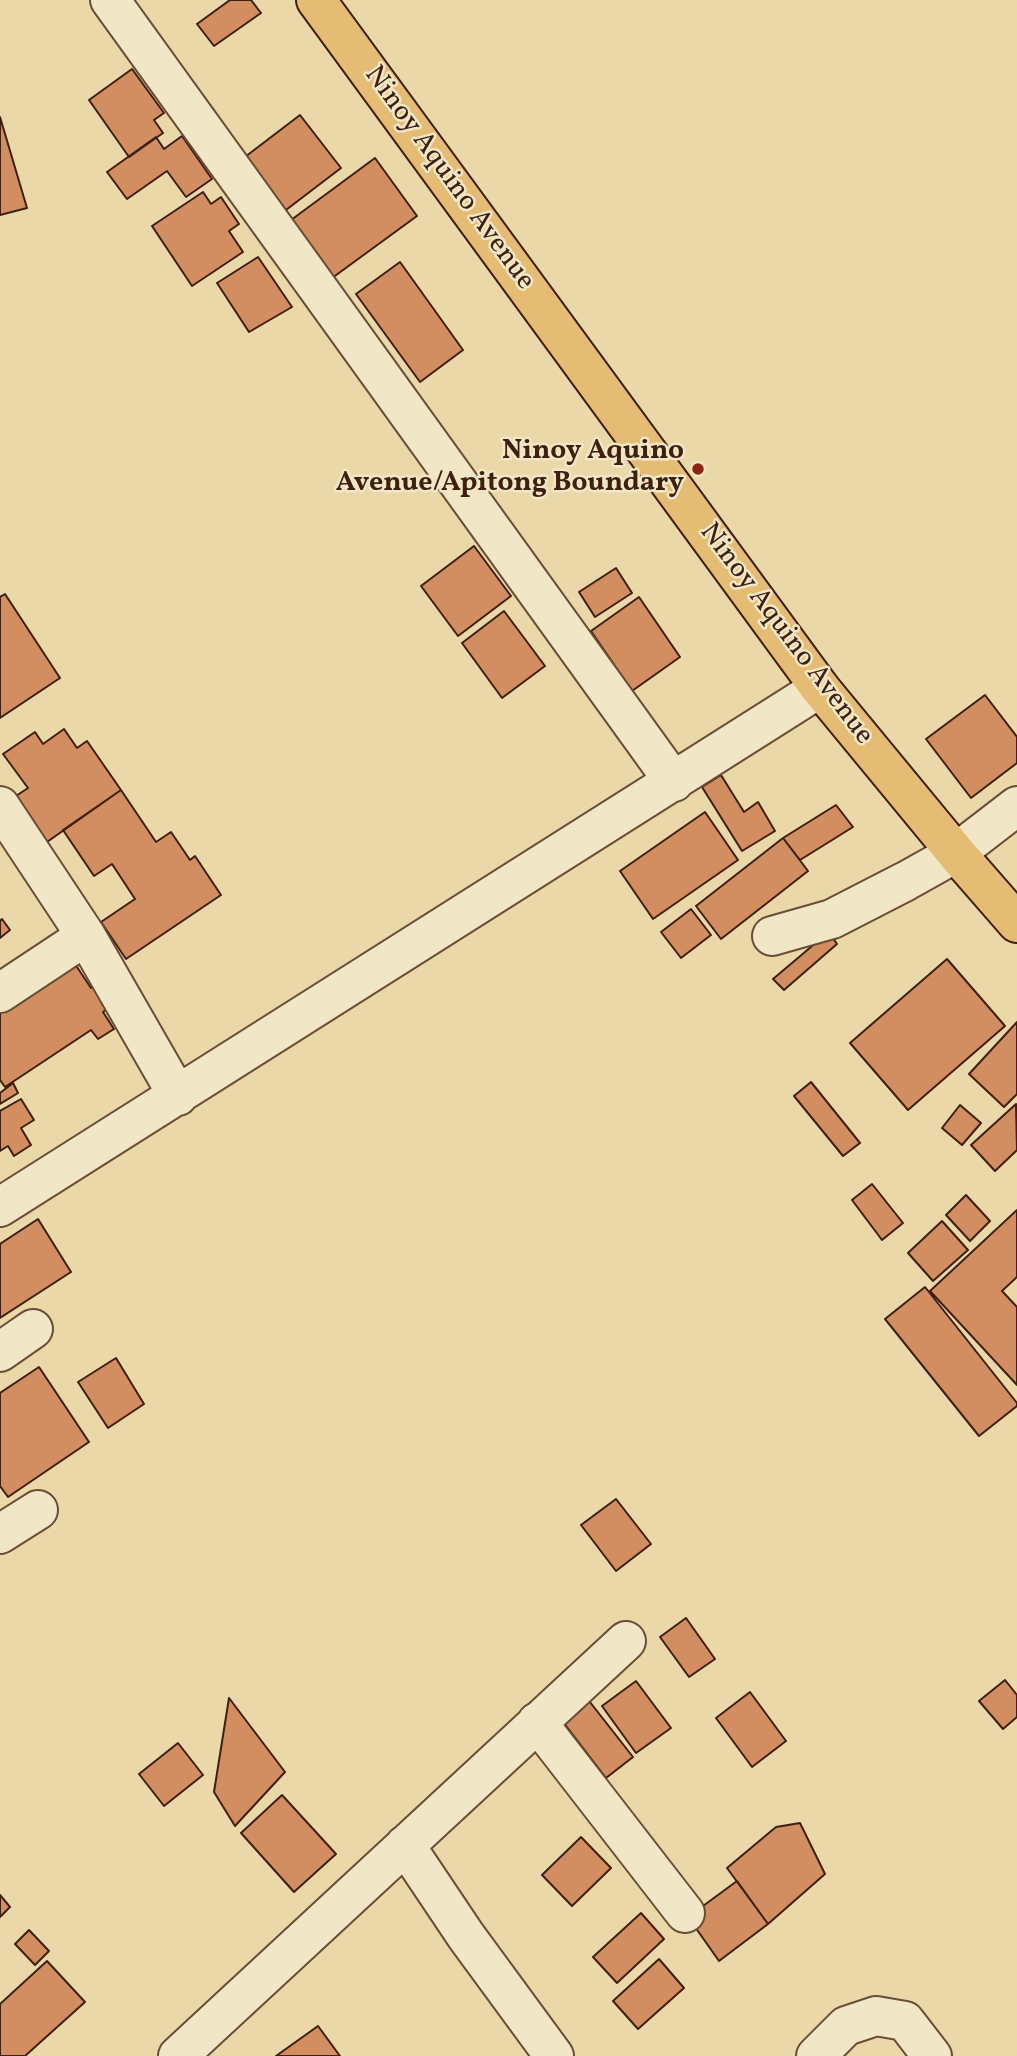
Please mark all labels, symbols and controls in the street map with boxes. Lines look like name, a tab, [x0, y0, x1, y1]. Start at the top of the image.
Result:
street label: Ninoy Aquino Avenue	[355, 60, 541, 298]
place label: Ninoy Aquino Avenue/Apitong Boundary	[336, 436, 684, 502]
marker: Ninoy Aquino Avenue/Apitong Boundary	[690, 461, 706, 477]
street label: Ninoy Aquino Avenue	[691, 518, 879, 752]

